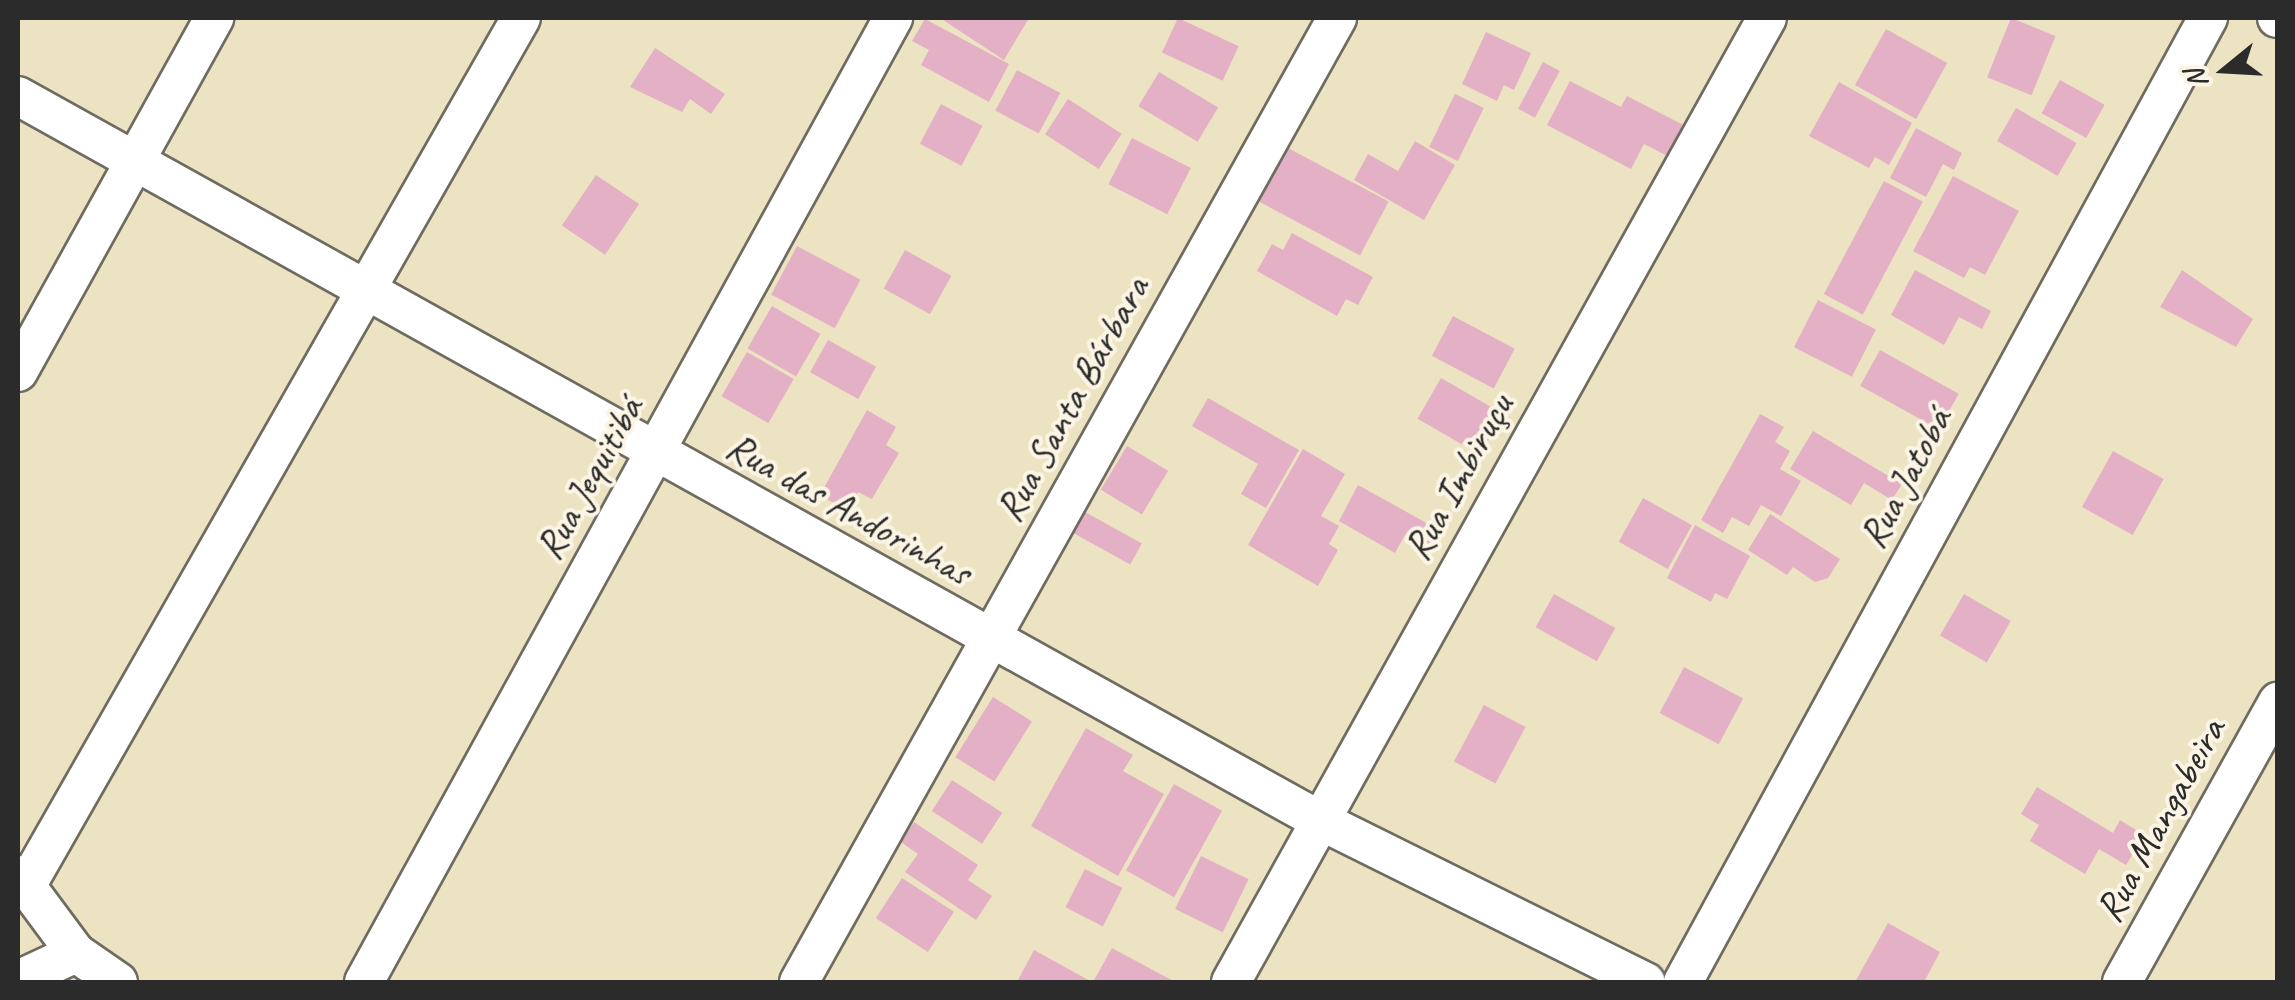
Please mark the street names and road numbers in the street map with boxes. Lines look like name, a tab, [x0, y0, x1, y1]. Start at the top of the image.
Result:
street label: Rua Santa Bárbara	[985, 268, 1159, 530]
street label: Rua Imbiruçu	[1393, 386, 1523, 568]
street label: Rua Jequitibá	[525, 388, 653, 568]
street label: Rua Jatobá	[1848, 399, 1962, 557]
street label: Rua das Andorinhas	[718, 422, 980, 596]
street label: Rua Mangabeira	[2085, 711, 2235, 929]

